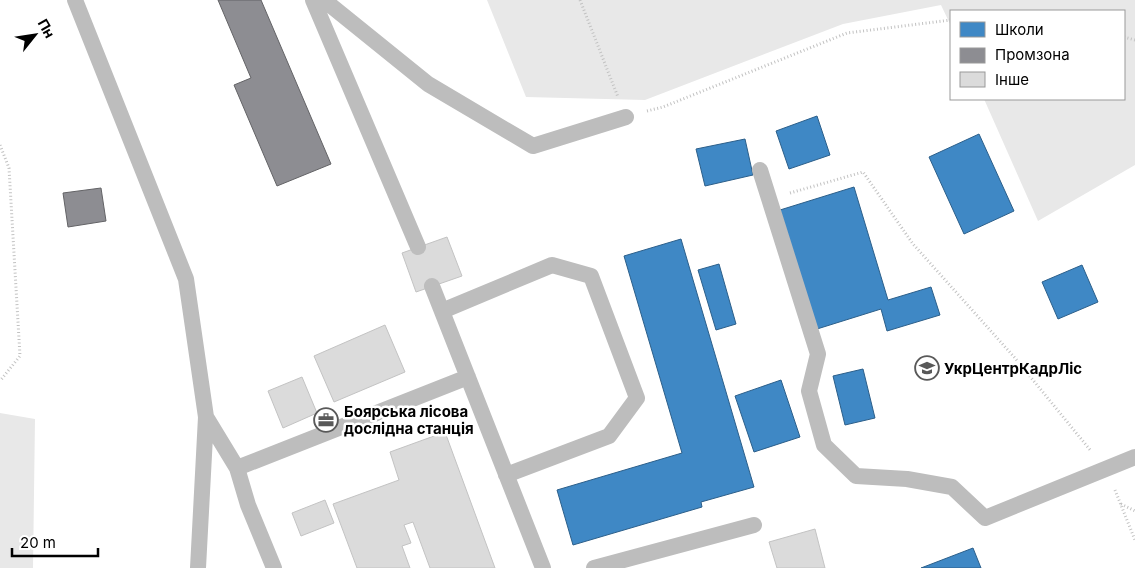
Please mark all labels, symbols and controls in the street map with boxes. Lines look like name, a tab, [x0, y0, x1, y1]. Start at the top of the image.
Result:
north arrow	[10, 10, 60, 60]
legend	[950, 10, 1125, 100]
text: Пн	[35, 16, 59, 41]
text: Школи	[995, 20, 1044, 39]
text: Промзона	[995, 45, 1070, 64]
text: Інше	[995, 70, 1029, 89]
school or university icon: УкрЦентрКадрЛіс	[914, 355, 940, 381]
place label: УкрЦентрКадрЛіс	[944, 359, 1082, 378]
place label: Боярська лісова дослідна станція	[344, 402, 474, 438]
office icon: Боярська лісова дослідна станція	[313, 407, 339, 433]
scale bar	[12, 526, 99, 558]
text: 20 m	[20, 533, 56, 552]

